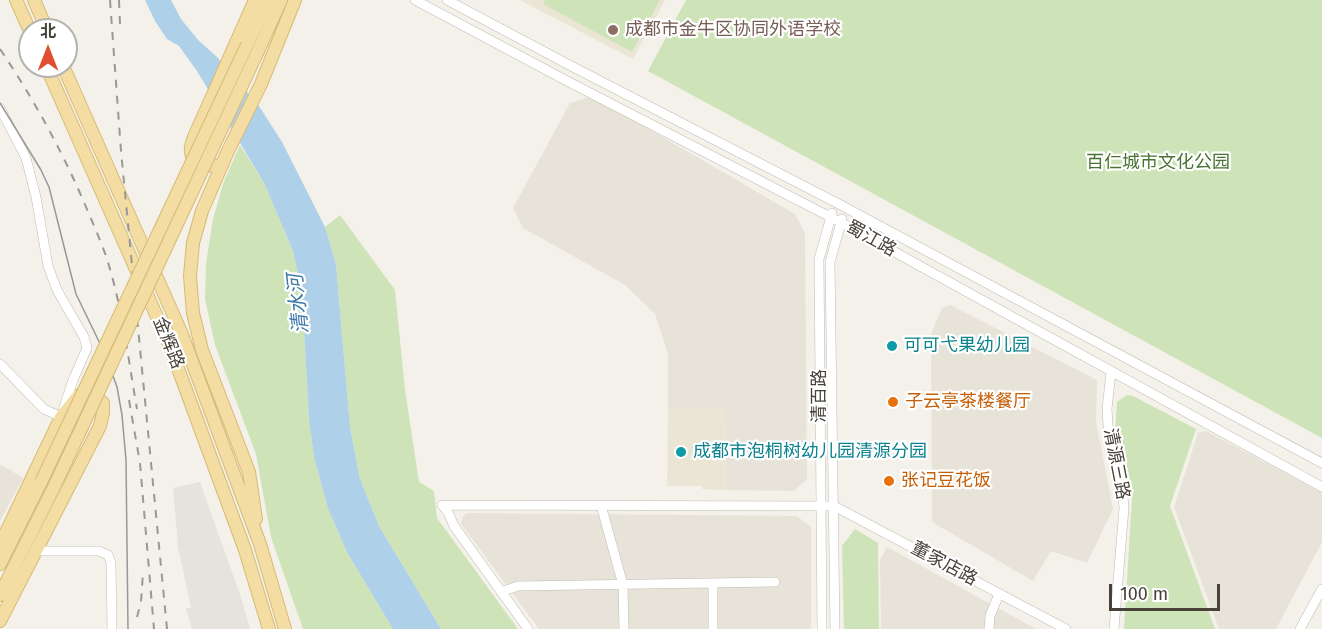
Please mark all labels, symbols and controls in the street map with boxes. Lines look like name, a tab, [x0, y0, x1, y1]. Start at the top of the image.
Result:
north arrow	[18, 18, 78, 78]
place label: 成都市金牛区协同外语学校	[625, 19, 841, 41]
text: 北	[40, 22, 56, 41]
marker: 成都市金牛区协同外语学校	[606, 23, 620, 37]
park label: 百仁城市文化公园	[1086, 152, 1230, 174]
street label: 蜀江路	[842, 216, 900, 262]
water label: 清水河	[284, 273, 314, 335]
street label: 金辉路	[148, 314, 188, 372]
place label: 可可弋果幼儿园	[904, 335, 1030, 357]
marker: 可可弋果幼儿园	[885, 339, 899, 353]
street label: 清百路	[809, 369, 831, 423]
place label: 子云亭茶楼餐厅	[905, 391, 1031, 413]
marker: 子云亭茶楼餐厅	[886, 395, 900, 409]
street label: 清源三路	[1099, 427, 1133, 501]
place label: 成都市泡桐树幼儿园清源分园	[693, 441, 927, 463]
marker: 成都市泡桐树幼儿园清源分园	[674, 445, 688, 459]
place label: 张记豆花饭	[901, 470, 991, 492]
marker: 张记豆花饭	[882, 474, 896, 488]
street label: 董家店路	[907, 538, 981, 590]
scale bar	[1112, 572, 1223, 610]
text: 100 m	[1120, 583, 1168, 605]

